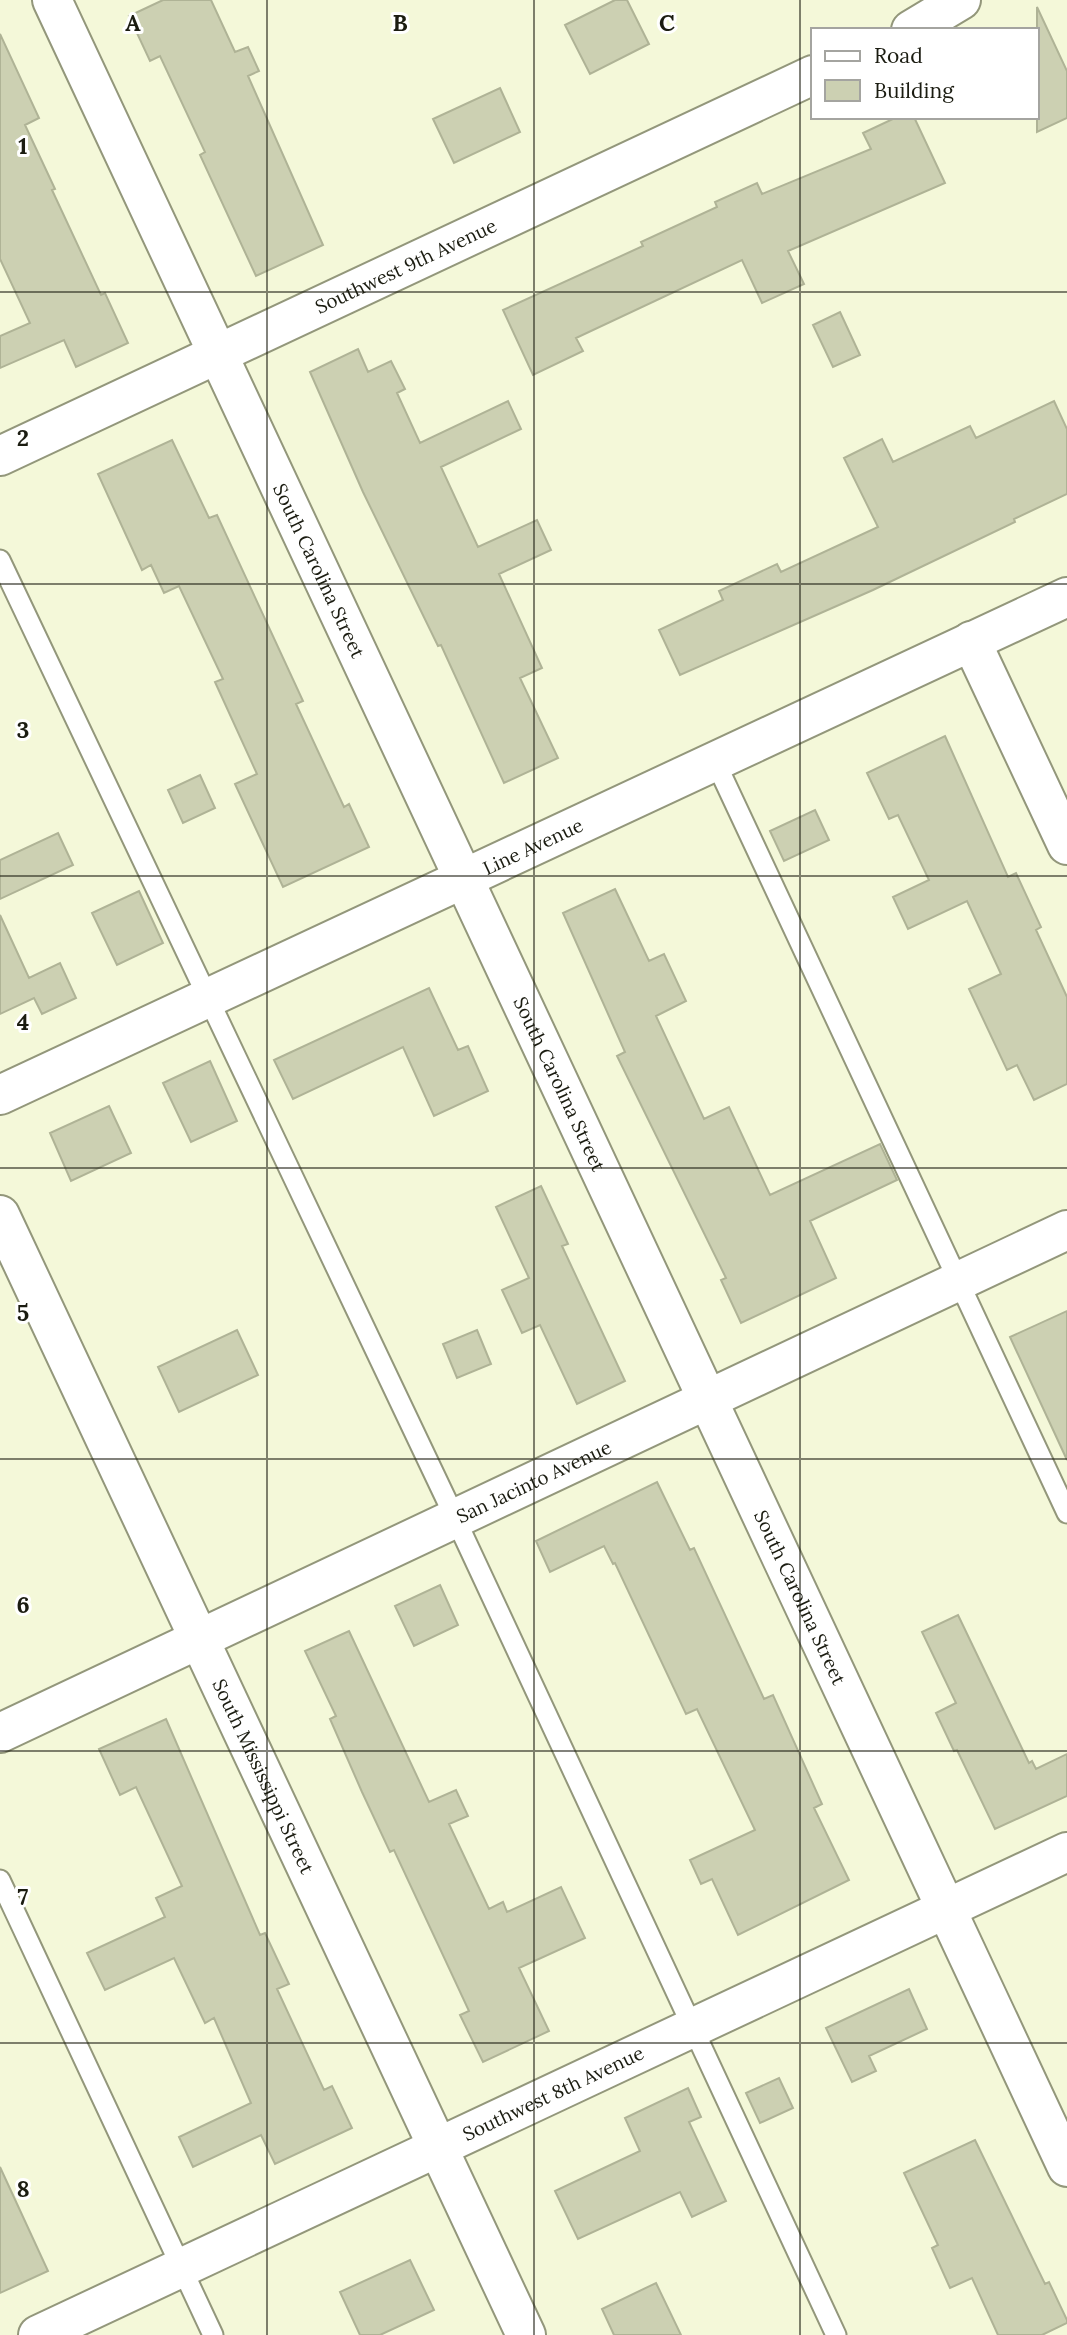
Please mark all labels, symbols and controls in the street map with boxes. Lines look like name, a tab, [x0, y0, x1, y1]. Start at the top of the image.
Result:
text: A	[125, 8, 141, 37]
text: B	[392, 8, 408, 37]
text: C	[659, 8, 675, 37]
legend	[811, 28, 1039, 119]
text: Road	[874, 42, 923, 69]
text: Building	[874, 77, 954, 104]
text: 1	[18, 131, 28, 160]
street label: Southwest 9th Avenue	[311, 213, 500, 319]
text: 2	[17, 423, 29, 452]
street label: South Carolina Street	[268, 479, 371, 662]
text: 3	[17, 715, 29, 744]
street label: Line Avenue	[479, 813, 587, 880]
street label: South Carolina Street	[509, 993, 611, 1176]
text: 4	[17, 1007, 29, 1036]
text: 5	[17, 1298, 29, 1327]
street label: San Jacinto Avenue	[452, 1435, 615, 1528]
street label: South Carolina Street	[749, 1506, 852, 1689]
text: 6	[16, 1590, 30, 1619]
street label: South Mississippi Street	[207, 1675, 320, 1878]
text: 7	[18, 1882, 29, 1911]
street label: Southwest 8th Avenue	[459, 2040, 648, 2146]
text: 8	[16, 2174, 30, 2203]

